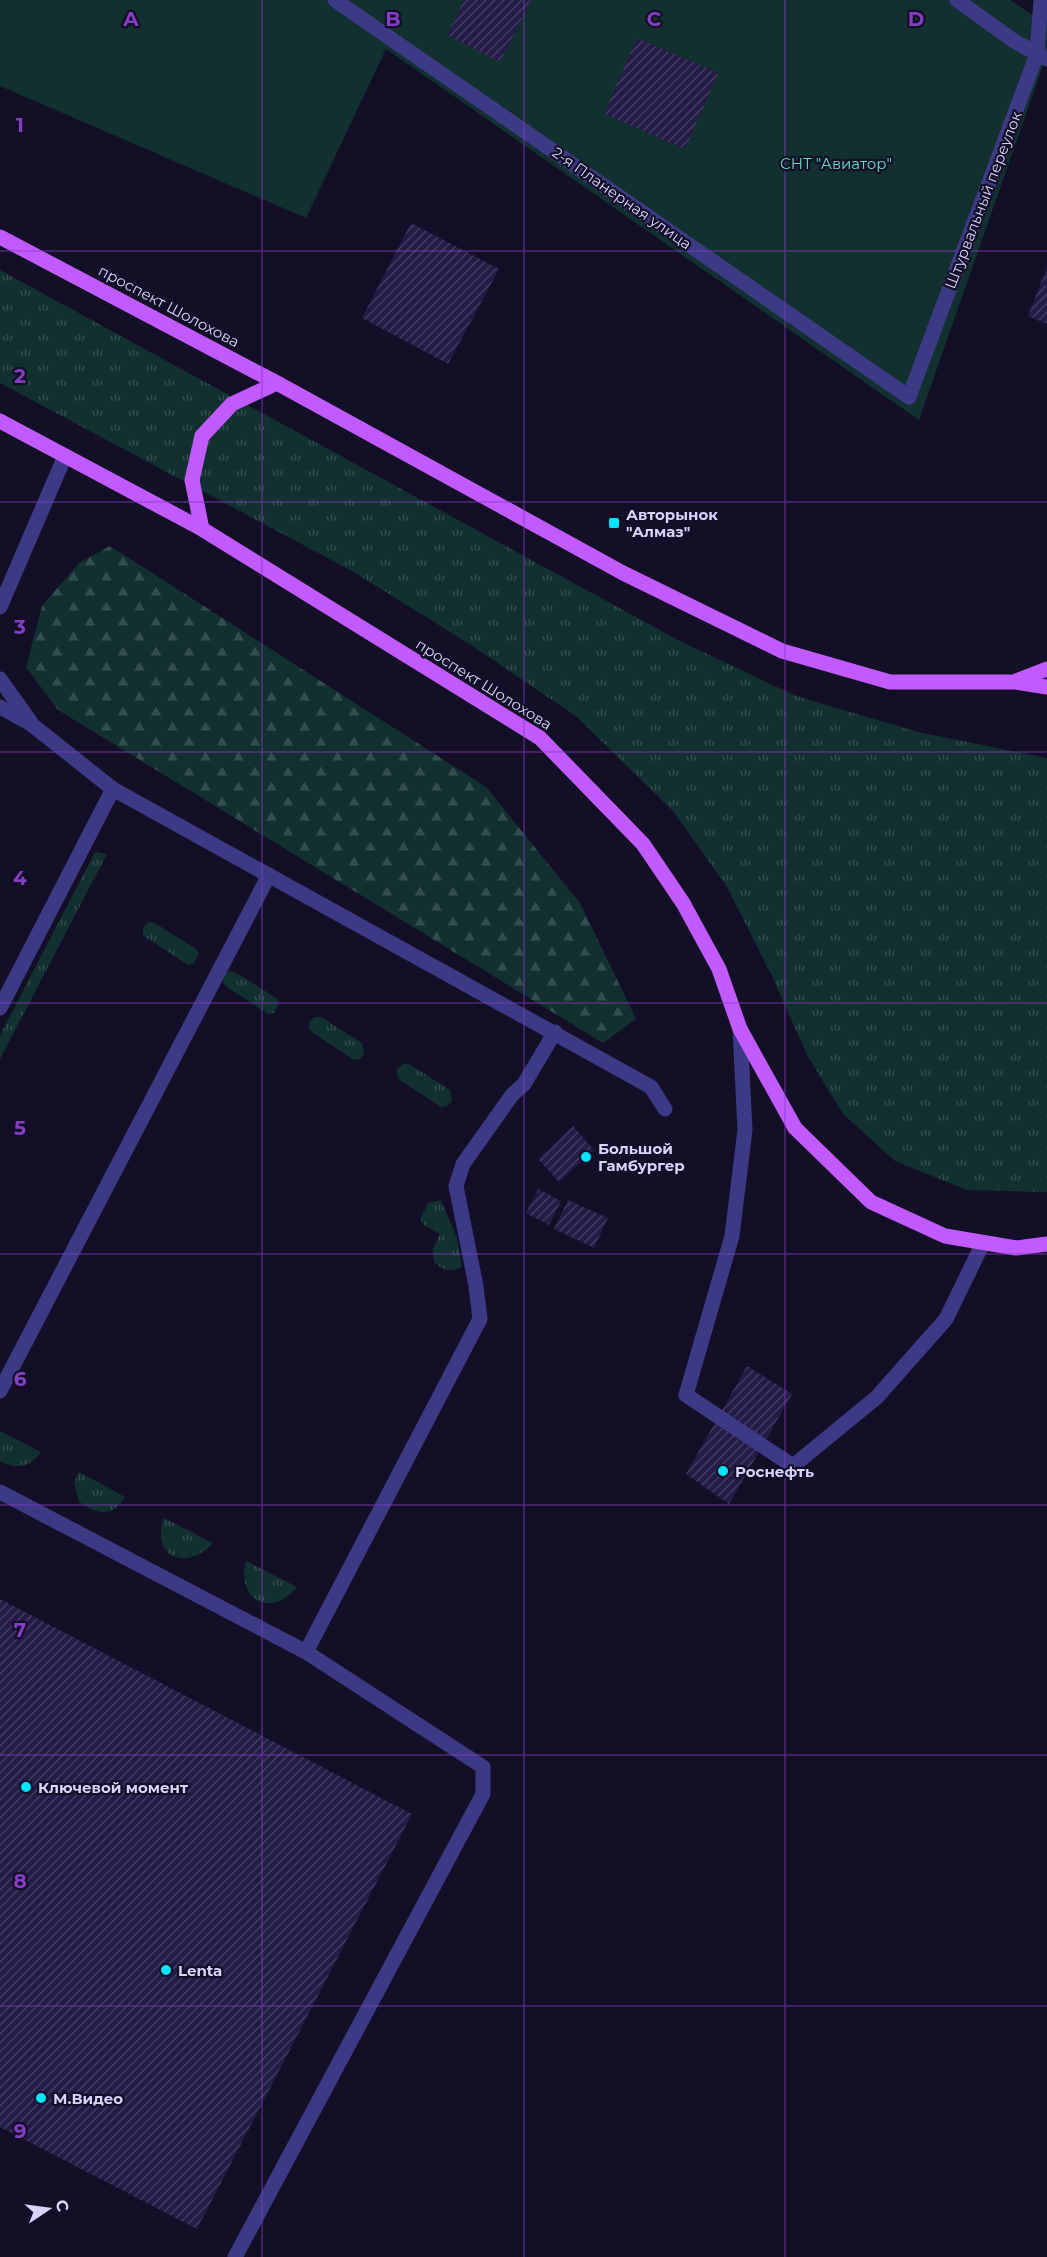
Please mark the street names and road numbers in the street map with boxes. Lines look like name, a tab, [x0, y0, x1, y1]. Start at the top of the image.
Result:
street label: Штурвальный переулок	[940, 108, 1026, 291]
street label: 2-я Планерная улица	[549, 143, 695, 253]
street label: проспект Шолохова	[95, 261, 243, 351]
street label: проспект Шолохова	[412, 634, 556, 734]

